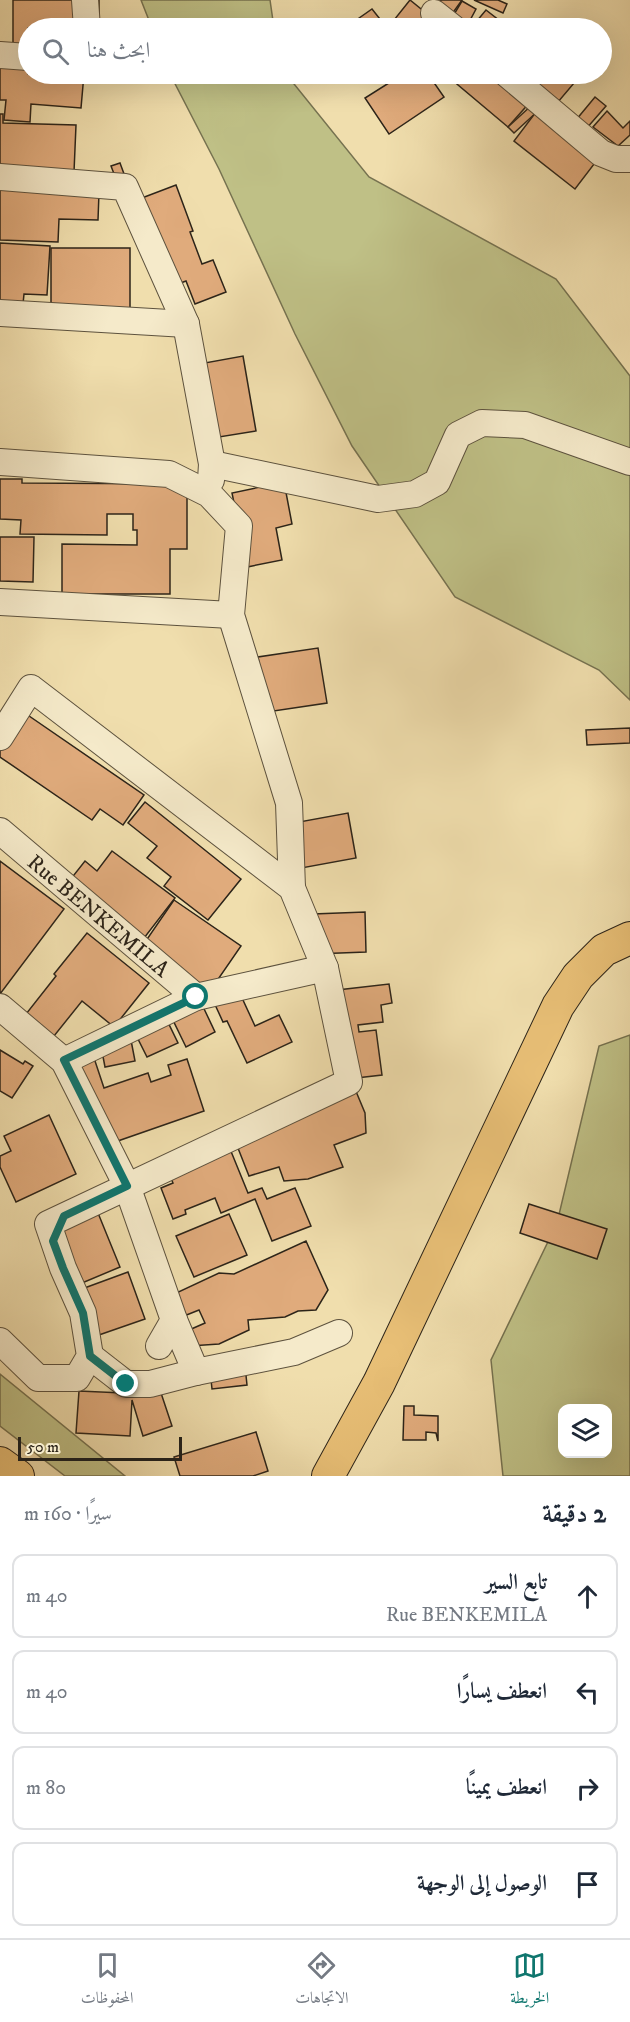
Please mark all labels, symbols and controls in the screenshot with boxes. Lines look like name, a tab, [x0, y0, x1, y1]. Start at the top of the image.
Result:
search box	[18, 18, 612, 84]
icon: search	[39, 35, 72, 68]
text: ابحث هنا	[87, 37, 150, 64]
street label: Rue BENKEMILA	[22, 849, 175, 984]
route start	[182, 983, 208, 1009]
route end	[112, 1370, 138, 1396]
map controls	[558, 1404, 612, 1458]
button: layers	[558, 1404, 612, 1458]
scale bar	[18, 1434, 182, 1462]
text: 50 m	[27, 1437, 59, 1457]
text: 2 دقيقة	[542, 1498, 606, 1531]
text: سيرًا · 160 m	[24, 1502, 112, 1527]
text: تابع السير	[485, 1569, 547, 1596]
icon: ahead	[571, 1580, 604, 1613]
text: 40 m	[26, 1584, 68, 1609]
text: Rue BENKEMILA	[386, 1603, 547, 1628]
icon: left	[571, 1676, 604, 1709]
text: انعطف يسارًا	[457, 1678, 547, 1705]
text: 40 m	[26, 1680, 68, 1705]
icon: right	[571, 1772, 604, 1805]
text: انعطف يمينًا	[466, 1774, 547, 1801]
text: 80 m	[26, 1776, 66, 1801]
icon: arrive	[571, 1868, 604, 1901]
text: الوصول إلى الوجهة	[417, 1870, 547, 1897]
tab: المحفوظات	[81, 1949, 134, 2013]
tab: الاتجاهات	[295, 1949, 349, 2013]
tab: الخريطة	[510, 1949, 549, 2013]

